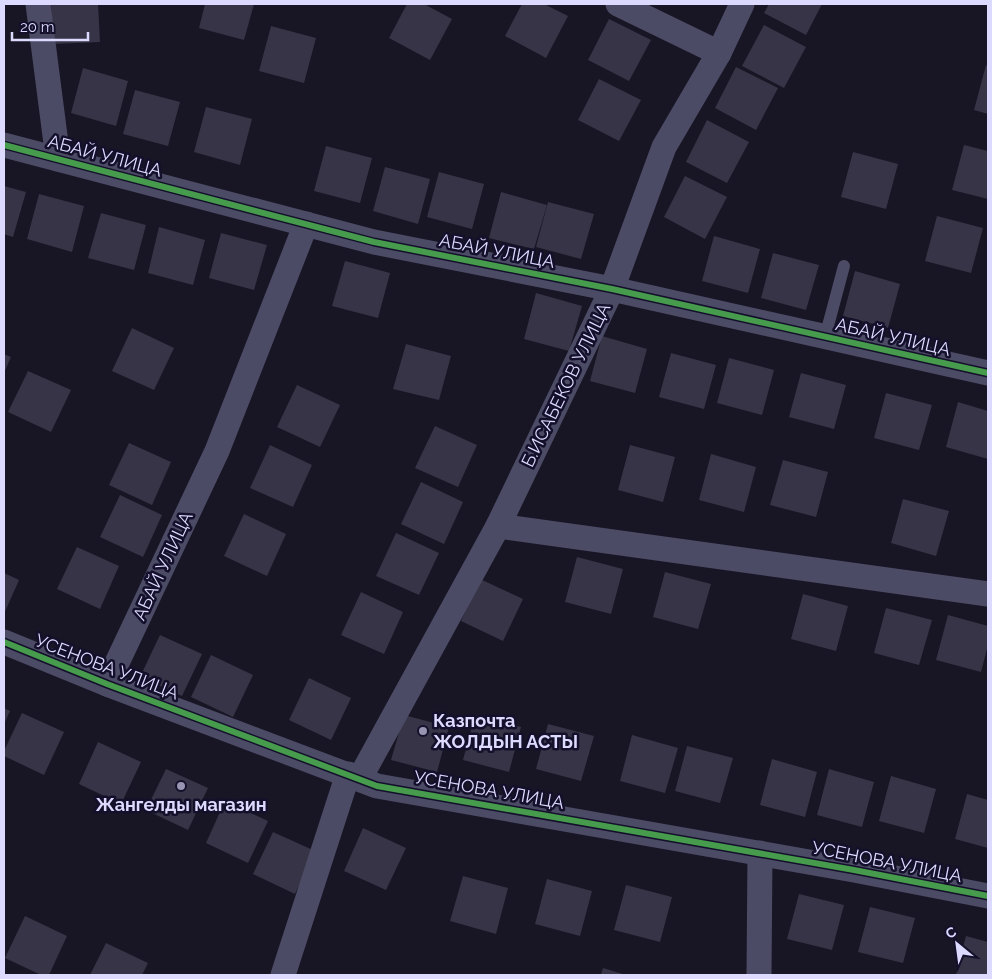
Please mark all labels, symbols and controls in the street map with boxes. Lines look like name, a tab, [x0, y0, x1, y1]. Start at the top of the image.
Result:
scale bar	[12, 10, 89, 42]
text: 20 m	[20, 18, 55, 36]
street label: АБАЙ УЛИЦА	[46, 130, 165, 181]
street label: АБАЙ УЛИЦА	[438, 229, 557, 272]
street label: Б.ИСАБЕКОВ УЛИЦА	[517, 299, 614, 470]
street label: АБАЙ УЛИЦА	[834, 313, 953, 360]
street label: АБАЙ УЛИЦА	[128, 508, 197, 623]
street label: УСЕНОВА УЛИЦА	[32, 629, 182, 704]
place label: Казпочта ЖОЛДЫН АСТЫ	[433, 710, 578, 752]
marker: Казпочта ЖОЛДЫН АСТЫ	[417, 725, 429, 737]
street label: УСЕНОВА УЛИЦА	[412, 766, 566, 813]
marker: Жангелды магазин	[175, 780, 187, 792]
place label: Жангелды магазин	[95, 794, 267, 815]
street label: УСЕНОВА УЛИЦА	[810, 837, 964, 886]
north arrow	[932, 919, 982, 969]
text: С	[943, 923, 959, 942]

